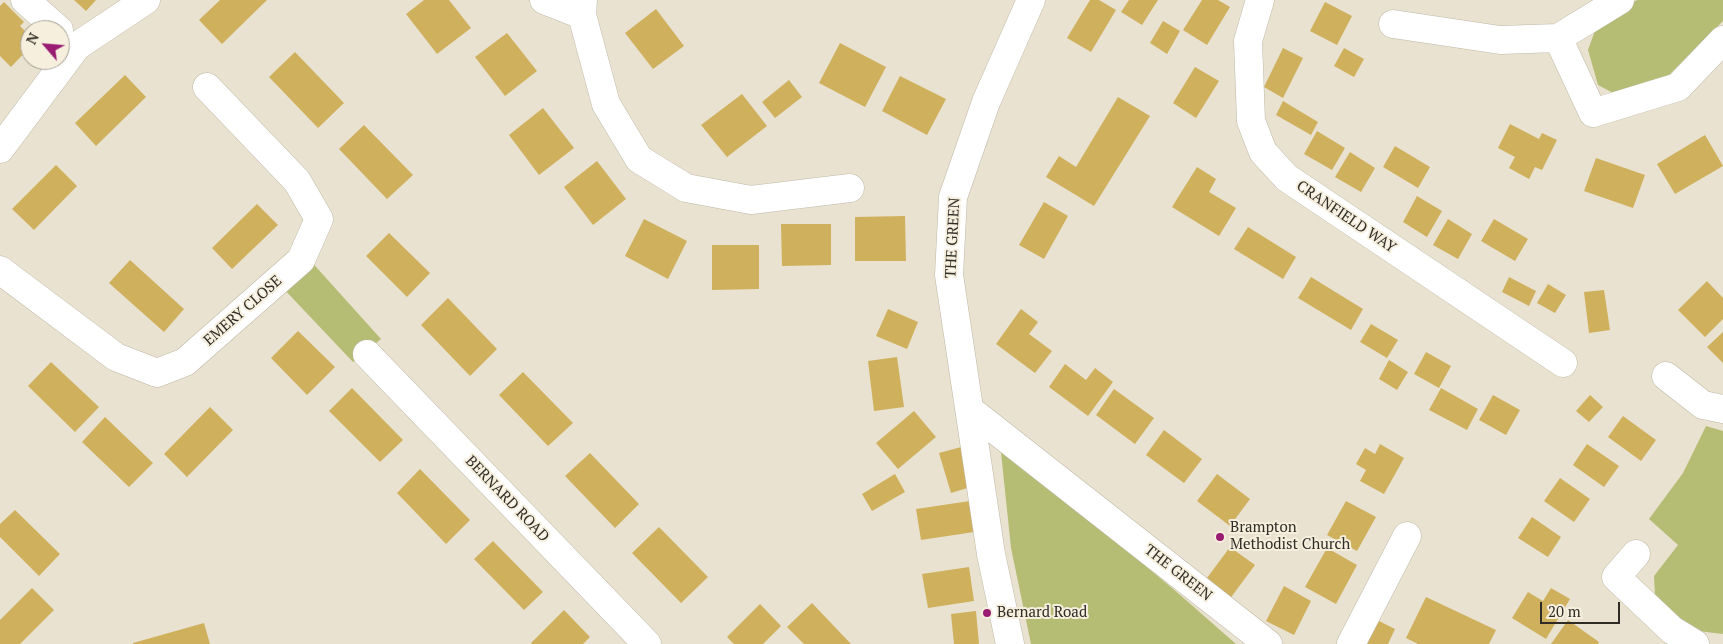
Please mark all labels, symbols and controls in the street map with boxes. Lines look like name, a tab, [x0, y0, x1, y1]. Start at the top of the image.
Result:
north arrow	[20, 20, 70, 70]
text: N	[21, 29, 43, 47]
street label: CRANFIELD WAY	[1293, 177, 1399, 257]
street label: THE GREEN	[942, 197, 964, 279]
street label: EMERY CLOSE	[200, 272, 286, 350]
street label: BERNARD ROAD	[461, 452, 553, 546]
place label: Brampton Methodist Church	[1230, 519, 1350, 554]
marker: Brampton Methodist Church	[1214, 531, 1226, 543]
street label: THE GREEN	[1141, 541, 1215, 605]
scale bar	[1543, 592, 1623, 624]
text: 20 m	[1548, 601, 1581, 621]
place label: Bernard Road	[997, 604, 1087, 622]
marker: Bernard Road	[981, 607, 993, 619]

